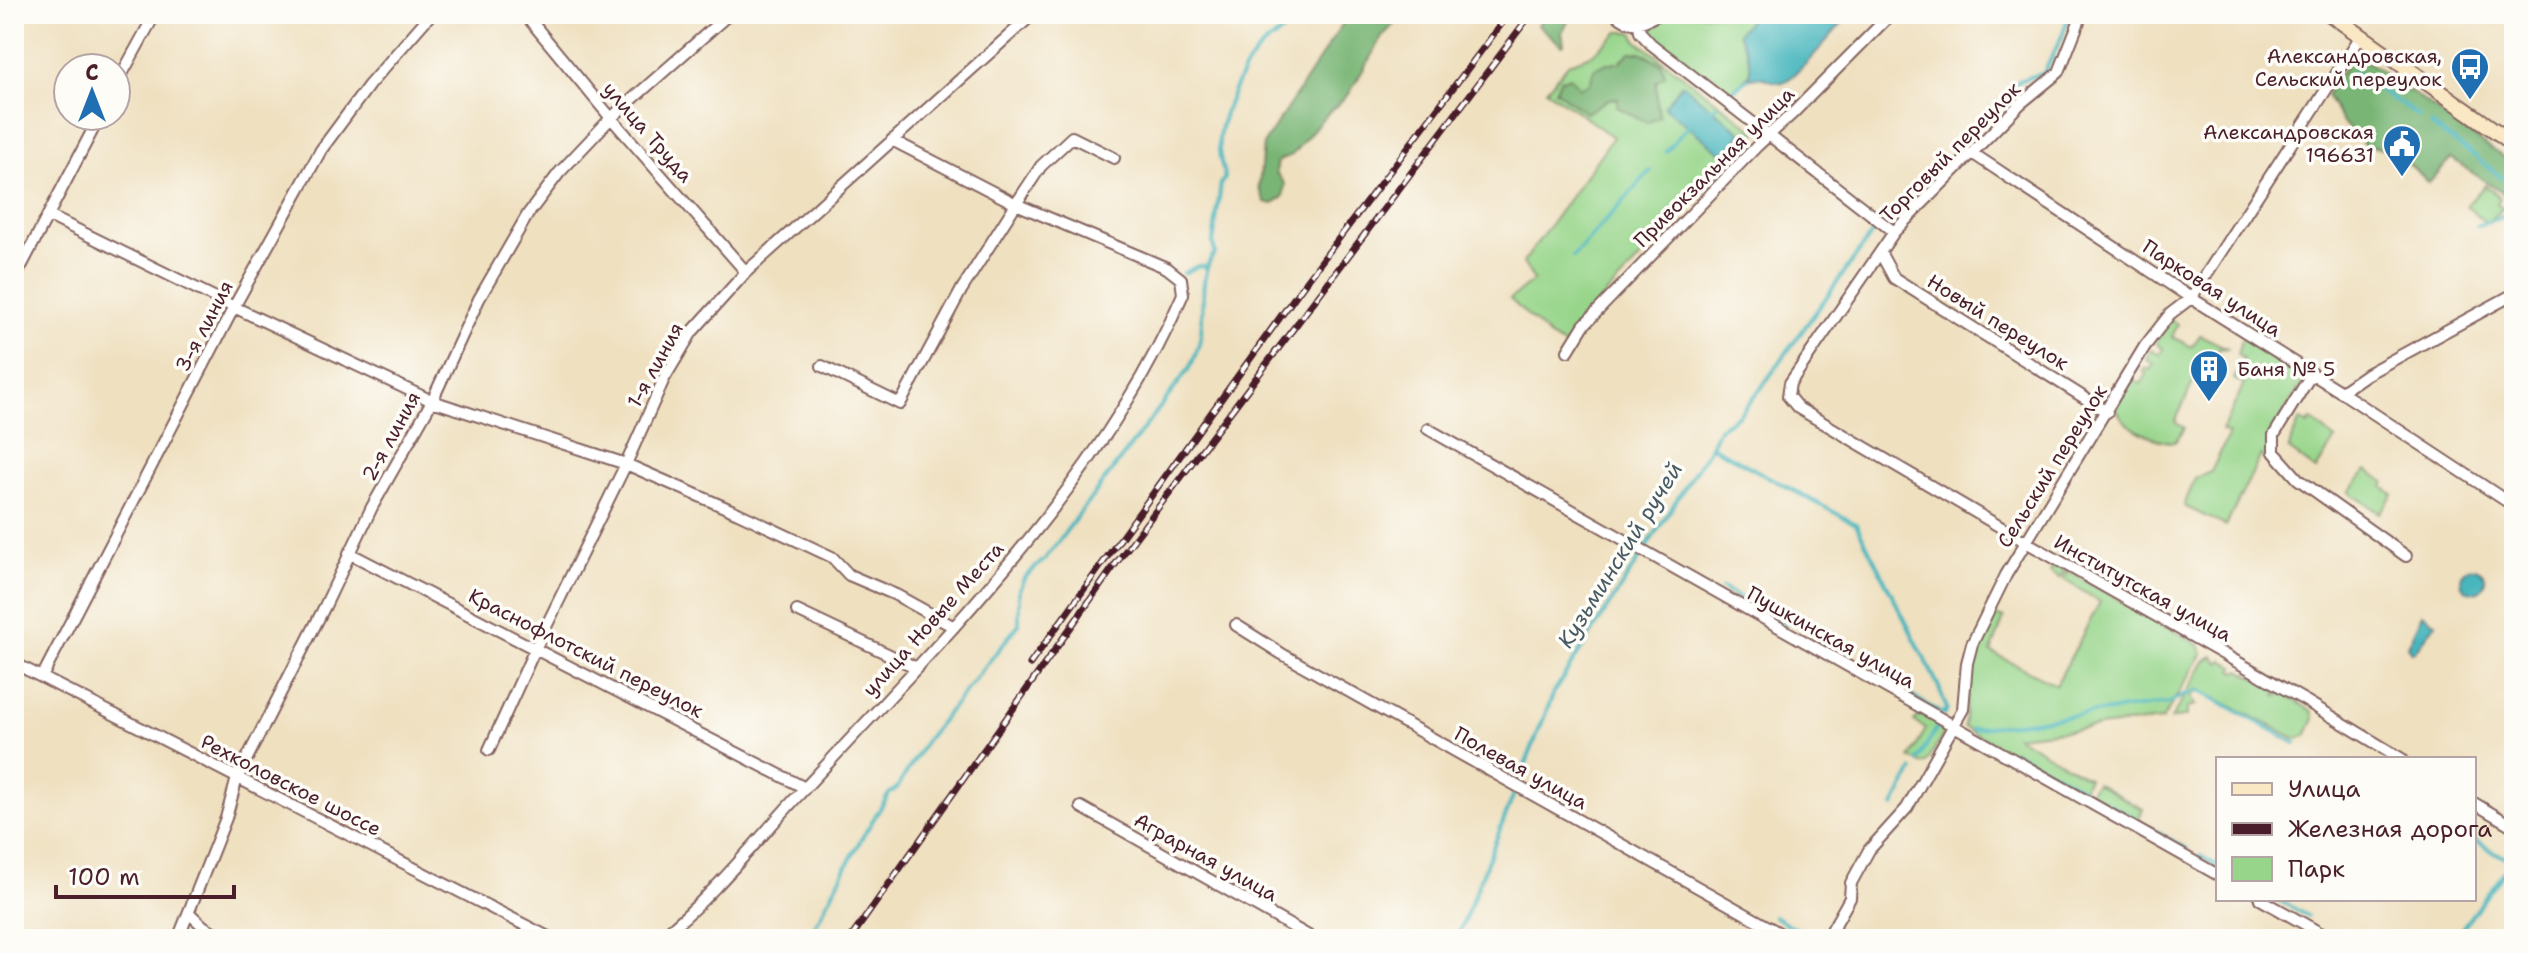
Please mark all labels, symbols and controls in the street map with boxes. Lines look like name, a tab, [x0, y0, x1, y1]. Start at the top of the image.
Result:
place label: Александровская, Сельский переулок	[2255, 43, 2442, 92]
bus stop icon: Александровская, Сельский переулок	[2449, 46, 2491, 101]
north arrow	[52, 52, 132, 132]
text: С	[85, 58, 99, 87]
street label: улица Труда	[597, 76, 699, 188]
street label: Торговый переулок	[1874, 76, 2026, 228]
street label: Привокзальная улица	[1628, 81, 1800, 253]
place label: Александровская 196631	[2203, 119, 2374, 168]
public building icon: Александровская 196631	[2381, 123, 2423, 178]
street label: Парковая улица	[2138, 233, 2287, 343]
street label: Новый переулок	[1922, 268, 2074, 376]
street label: 3-я линия	[169, 276, 239, 376]
street label: 1-я линия	[621, 318, 689, 412]
building icon: Баня № 5	[2188, 348, 2230, 403]
place label: Баня № 5	[2237, 356, 2335, 382]
street label: Сельский переулок	[1991, 379, 2113, 552]
street label: 2-я линия	[356, 387, 426, 485]
water label: Кузьминский ручей	[1551, 456, 1689, 654]
street label: Институтская улица	[2050, 528, 2237, 648]
street label: улица Новые Места	[857, 536, 1010, 702]
street label: Пушкинская улица	[1742, 580, 1920, 694]
street label: Краснофлотский переулок	[464, 582, 708, 724]
street label: Полевая улица	[1450, 721, 1593, 816]
street label: Рехколовское шоссе	[196, 728, 386, 842]
legend	[2216, 757, 2476, 901]
text: Улица	[2288, 773, 2361, 805]
street label: Аграрная улица	[1130, 807, 1283, 908]
text: Железная дорога	[2288, 813, 2492, 845]
scale bar	[56, 849, 234, 899]
text: Парк	[2288, 853, 2345, 885]
text: 100 m	[68, 861, 140, 893]

